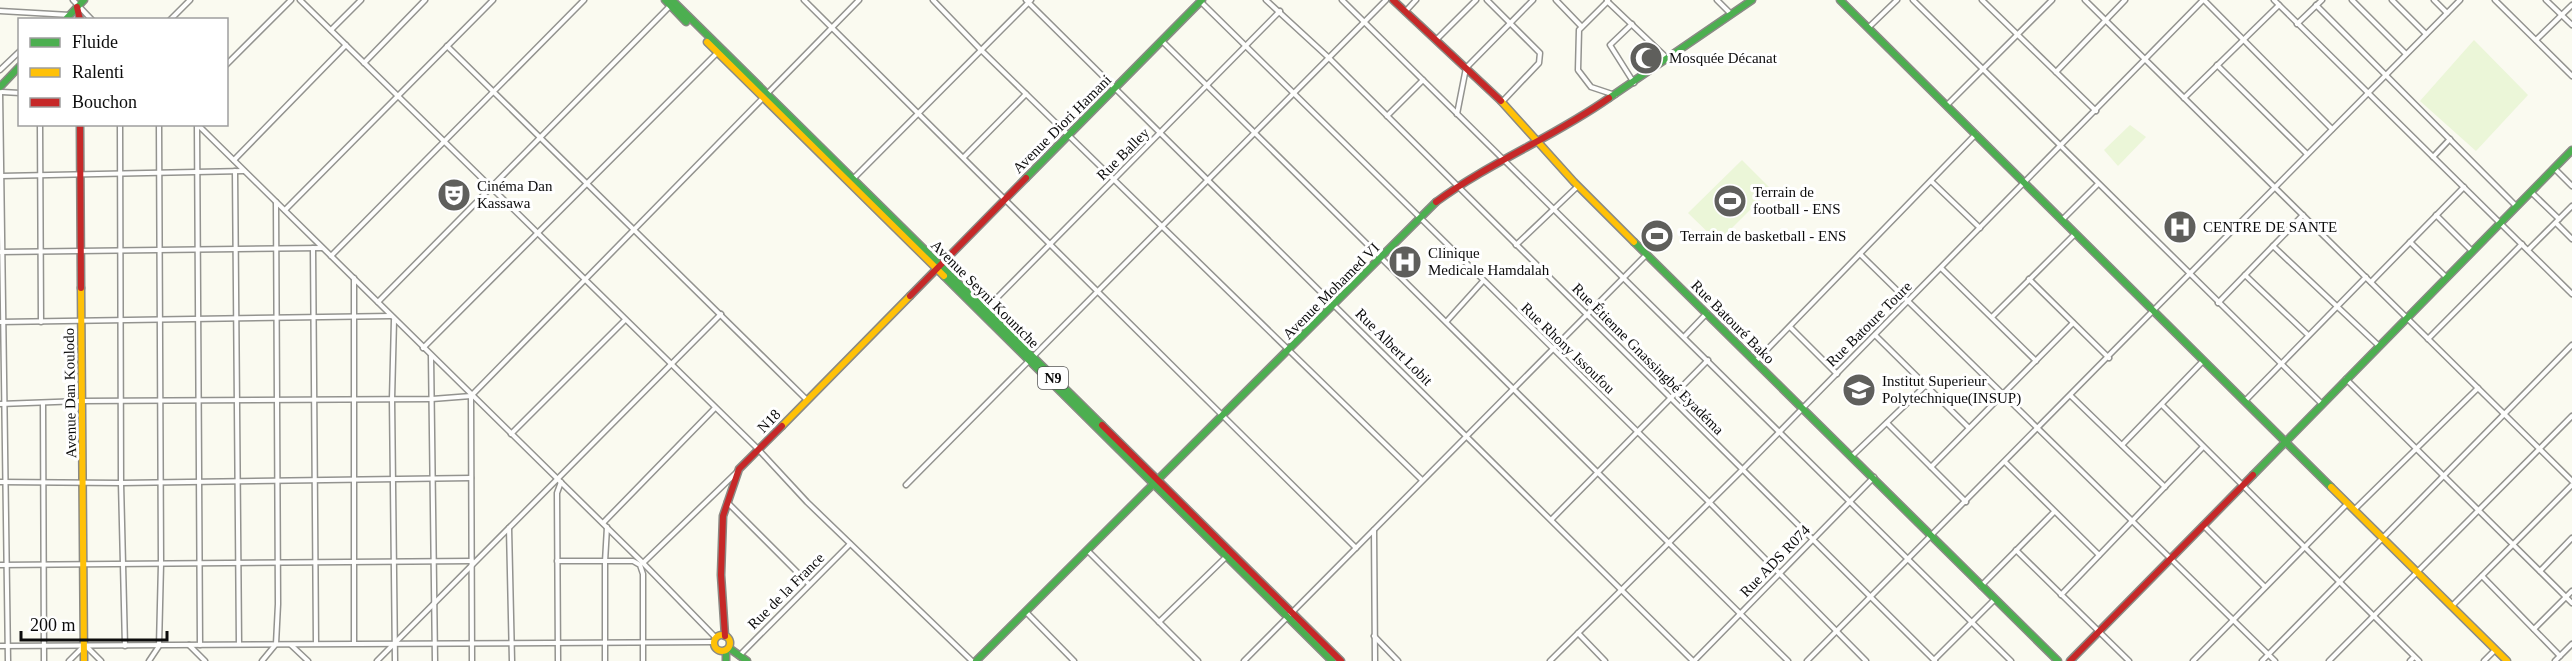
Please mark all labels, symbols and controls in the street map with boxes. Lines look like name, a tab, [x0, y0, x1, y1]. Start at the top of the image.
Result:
legend	[18, 18, 228, 126]
text: Fluide	[72, 32, 118, 52]
mosque icon: Mosquée Décanat	[1628, 40, 1664, 76]
place label: Mosquée Décanat	[1669, 50, 1778, 66]
text: Ralenti	[72, 62, 124, 82]
street label: Avenue Diori Hamani	[1010, 72, 1114, 176]
text: Bouchon	[72, 92, 137, 112]
street label: Rue Balley	[1094, 124, 1153, 183]
theatre icon: Cinéma Dan Kassawa	[436, 177, 472, 213]
place label: Cinéma Dan Kassawa	[477, 178, 553, 211]
sports icon: Terrain de football - ENS	[1712, 183, 1748, 219]
place label: Terrain de football - ENS	[1753, 184, 1841, 217]
hospital icon: CENTRE DE SANTE	[2162, 209, 2198, 245]
sports icon: Terrain de basketball - ENS	[1639, 218, 1675, 254]
place label: CENTRE DE SANTE	[2203, 219, 2337, 235]
place label: Terrain de basketball - ENS	[1680, 228, 1846, 244]
street label: Avenue Seyni Kountche	[928, 237, 1042, 351]
street label: Avenue Mohamed VI	[1280, 240, 1382, 342]
hospital icon: Clinique Medicale Hamdalah	[1387, 244, 1423, 280]
place label: Clinique Medicale Hamdalah	[1428, 245, 1550, 278]
street label: Rue Batouré Bako	[1688, 277, 1778, 367]
street label: Rue Batoure Toure	[1823, 278, 1915, 370]
street label: Rue Étienne Gnassingbé Eyadéma	[1569, 280, 1727, 438]
street label: Rue Rhony Issoufou	[1518, 299, 1618, 397]
street label: Rue Albert Lobit	[1352, 305, 1436, 389]
street label: Avenue Dan Koulodo	[61, 328, 79, 458]
road number: N9	[1038, 367, 1068, 389]
school or university icon: Institut Superieur Polytechnique(INSUP)	[1841, 372, 1877, 408]
place label: Institut Superieur Polytechnique(INSUP)	[1882, 373, 2021, 407]
street label: N18	[754, 406, 784, 436]
street label: Rue ADS R074	[1737, 522, 1814, 600]
street label: Rue de la France	[745, 549, 828, 632]
scale bar	[21, 604, 166, 642]
text: 200 m	[30, 615, 76, 635]

